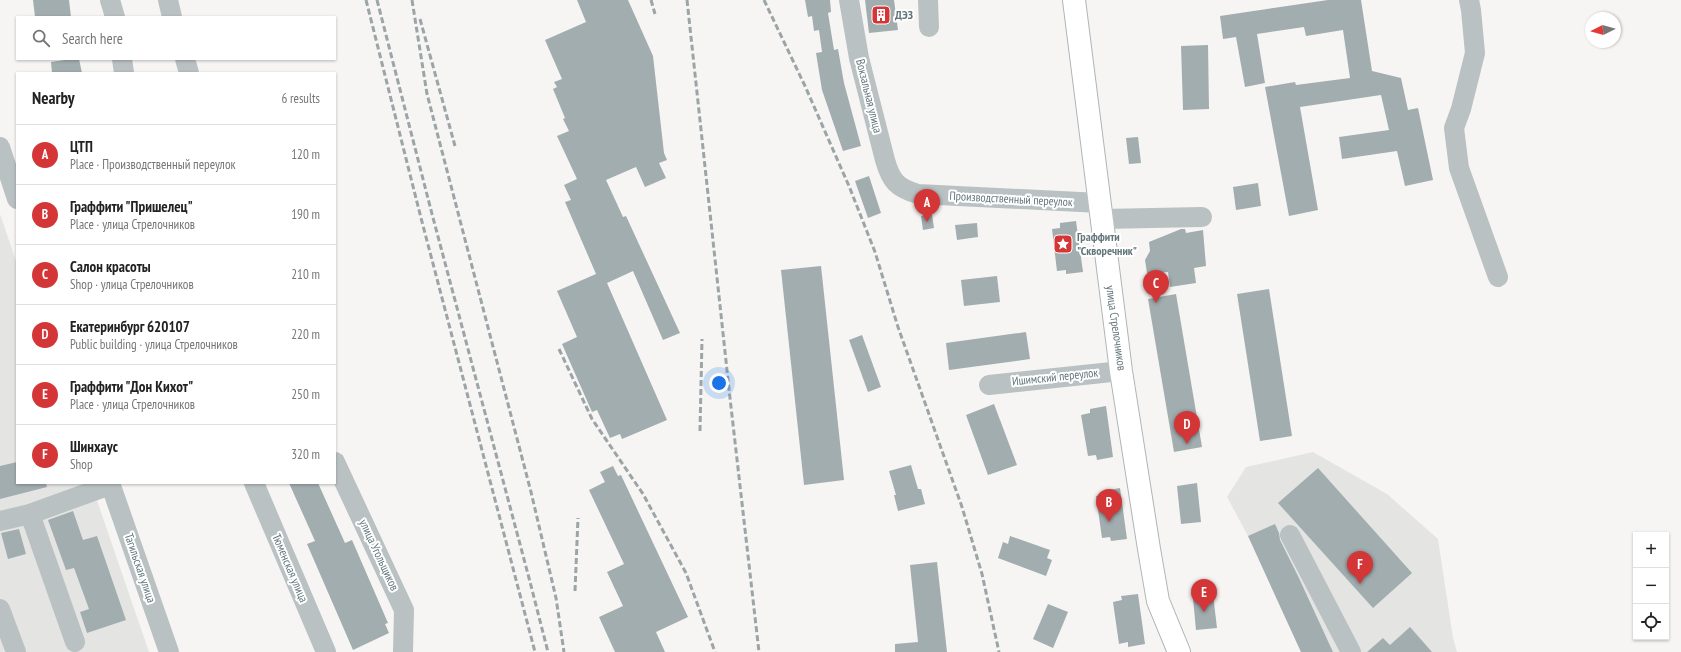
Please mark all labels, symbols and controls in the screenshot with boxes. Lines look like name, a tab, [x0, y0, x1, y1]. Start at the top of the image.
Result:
building icon: ДЭЗ	[870, 4, 892, 26]
place label: ДЭЗ	[895, 7, 913, 22]
north arrow	[1585, 12, 1621, 48]
search box	[16, 16, 336, 60]
icon: search	[30, 27, 52, 49]
text: Search here	[62, 29, 123, 48]
street label: Вокзальная улица	[853, 57, 886, 135]
text: Nearby	[32, 87, 75, 109]
text: 6 results	[281, 90, 320, 107]
text: ЦТП	[70, 137, 93, 156]
text: A	[42, 146, 48, 163]
text: 120 m	[291, 146, 320, 163]
text: Place · Производственный переулок	[70, 156, 236, 173]
street label: Производственный переулок	[949, 188, 1073, 209]
pin: A	[914, 189, 940, 222]
text: Граффити "Пришелец"	[70, 197, 193, 216]
text: B	[42, 206, 48, 223]
text: 190 m	[291, 206, 320, 223]
text: Place · улица Стрелочников	[70, 216, 195, 233]
place label: Граффити "Скворечник"	[1077, 229, 1137, 258]
place icon: Граффити "Скворечник"	[1052, 233, 1074, 255]
text: Салон красоты	[70, 257, 151, 276]
text: C	[42, 266, 48, 283]
text: 210 m	[291, 266, 320, 283]
pin: C	[1143, 270, 1169, 303]
text: Shop · улица Стрелочников	[70, 276, 194, 293]
street label: улица Стрелочников	[1103, 284, 1130, 372]
text: Екатеринбург 620107	[70, 317, 190, 336]
text: D	[42, 326, 48, 343]
text: 220 m	[291, 326, 320, 343]
text: Public building · улица Стрелочников	[70, 336, 238, 353]
street label: Ишимский переулок	[1011, 364, 1099, 388]
your location	[709, 373, 729, 393]
text: Граффити "Дон Кихот"	[70, 377, 193, 396]
text: E	[42, 386, 48, 403]
text: 250 m	[291, 386, 320, 403]
text: Place · улица Стрелочников	[70, 396, 195, 413]
pin: D	[1174, 411, 1200, 444]
text: Шинхаус	[70, 437, 118, 456]
text: F	[42, 446, 48, 463]
text: 320 m	[291, 446, 320, 463]
text: Shop	[70, 456, 93, 473]
pin: B	[1096, 489, 1122, 522]
street label: улица Угольщиков	[356, 517, 403, 593]
street label: Тагильская улица	[122, 531, 159, 605]
street label: Тюменская улица	[269, 531, 312, 605]
map controls	[1633, 532, 1669, 640]
button: +	[1633, 532, 1669, 568]
pin: F	[1347, 551, 1373, 584]
button: −	[1633, 568, 1669, 604]
pin: E	[1191, 579, 1217, 612]
button: locate	[1633, 604, 1669, 640]

